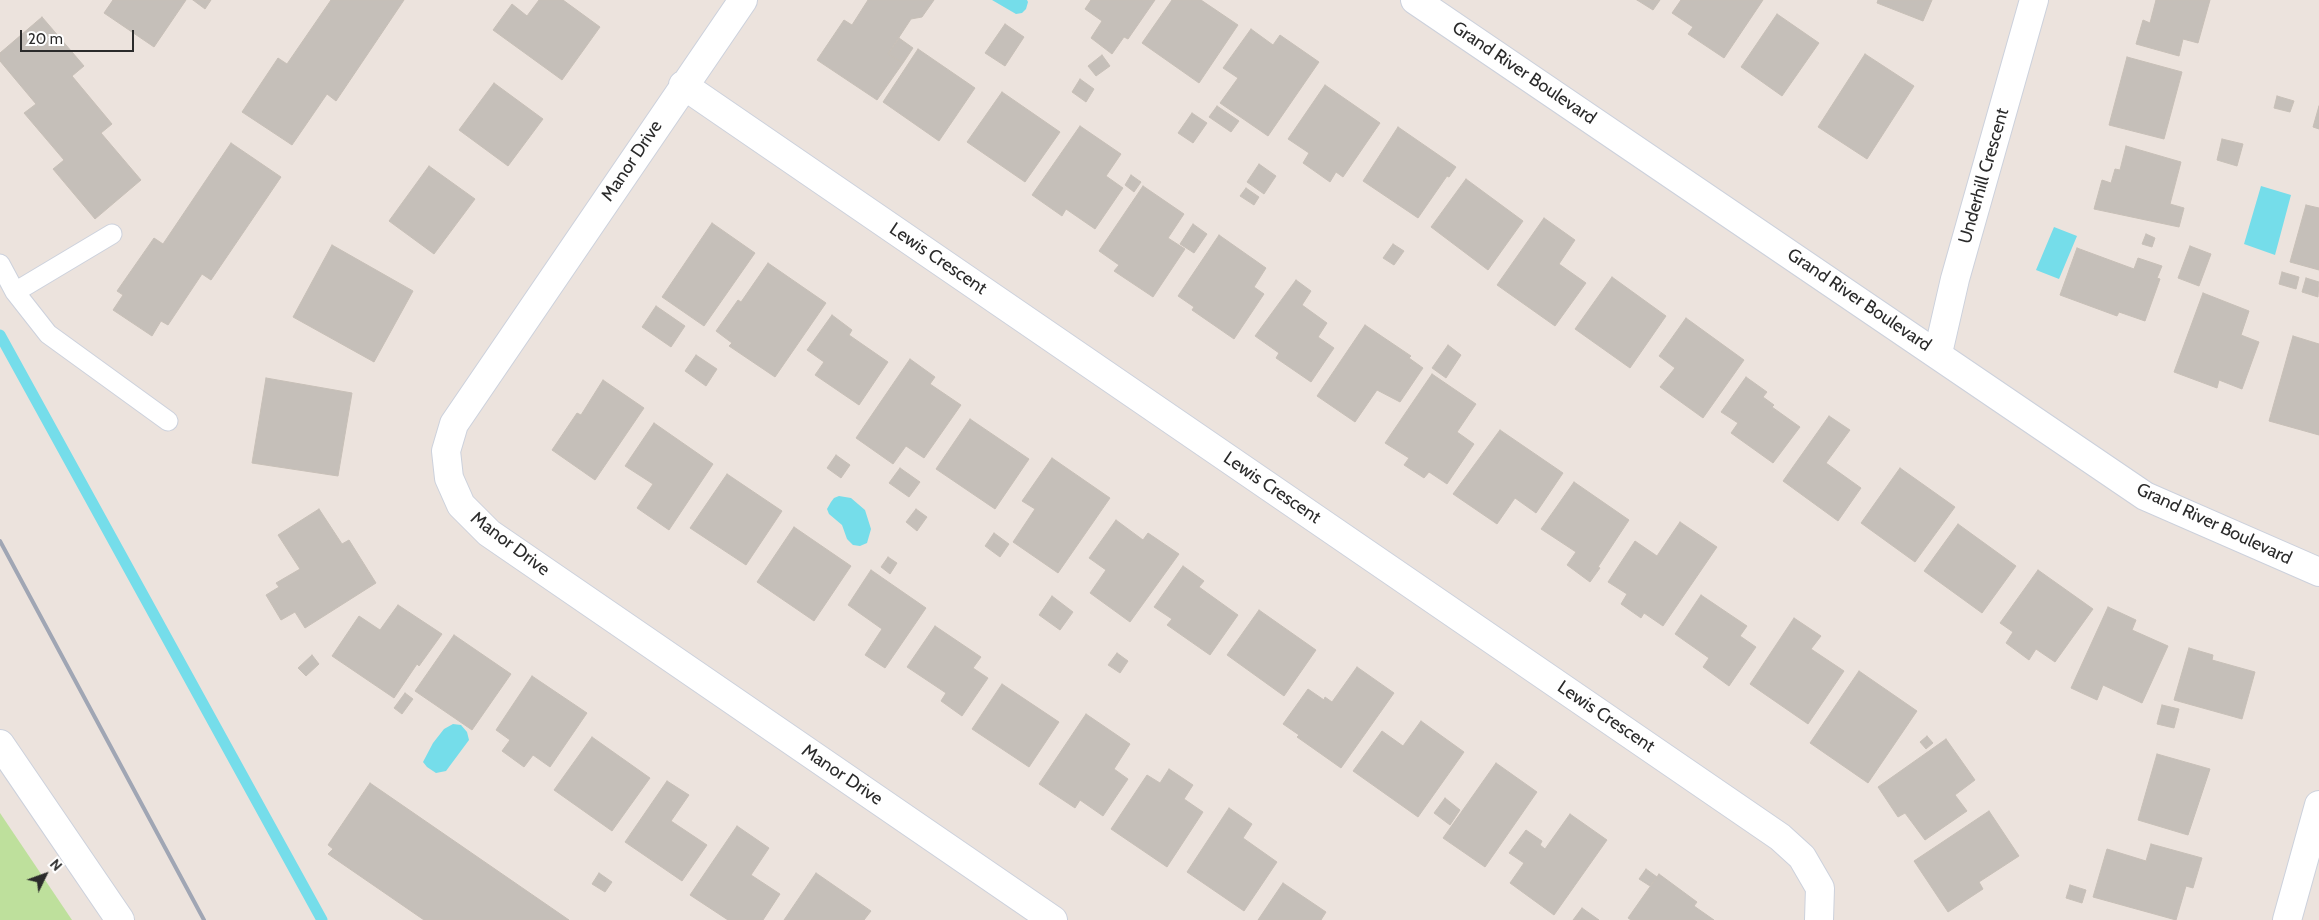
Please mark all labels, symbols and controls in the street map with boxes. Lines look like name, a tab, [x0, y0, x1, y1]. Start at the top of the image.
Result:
street label: Grand River Boulevard	[1448, 17, 1600, 129]
scale bar	[22, 20, 136, 52]
text: 20 m	[28, 30, 63, 48]
street label: Underhill Crescent	[1954, 106, 2014, 246]
street label: Manor Drive	[597, 116, 667, 206]
street label: Lewis Crescent	[885, 219, 991, 299]
street label: Grand River Boulevard	[1783, 244, 1935, 356]
street label: Lewis Crescent	[1219, 448, 1325, 528]
street label: Grand River Boulevard	[2133, 479, 2295, 569]
street label: Manor Drive	[466, 507, 554, 581]
street label: Lewis Crescent	[1553, 677, 1659, 757]
street label: Manor Drive	[797, 740, 887, 810]
north arrow	[20, 850, 70, 900]
text: N	[46, 855, 66, 875]

